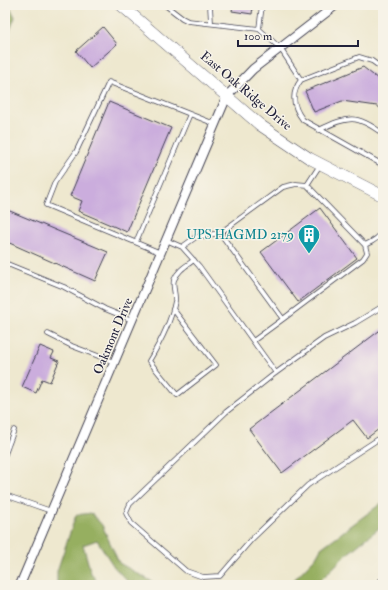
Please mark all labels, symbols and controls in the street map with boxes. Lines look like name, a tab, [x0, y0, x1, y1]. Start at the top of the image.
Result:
scale bar	[238, 22, 358, 48]
text: 100 m	[244, 29, 273, 44]
street label: East Oak Ridge Drive	[197, 48, 295, 134]
building icon: UPS HAGMD 2179	[296, 222, 322, 255]
place label: UPS HAGMD 2179	[186, 227, 294, 243]
street label: Oakmont Drive	[90, 295, 137, 377]

